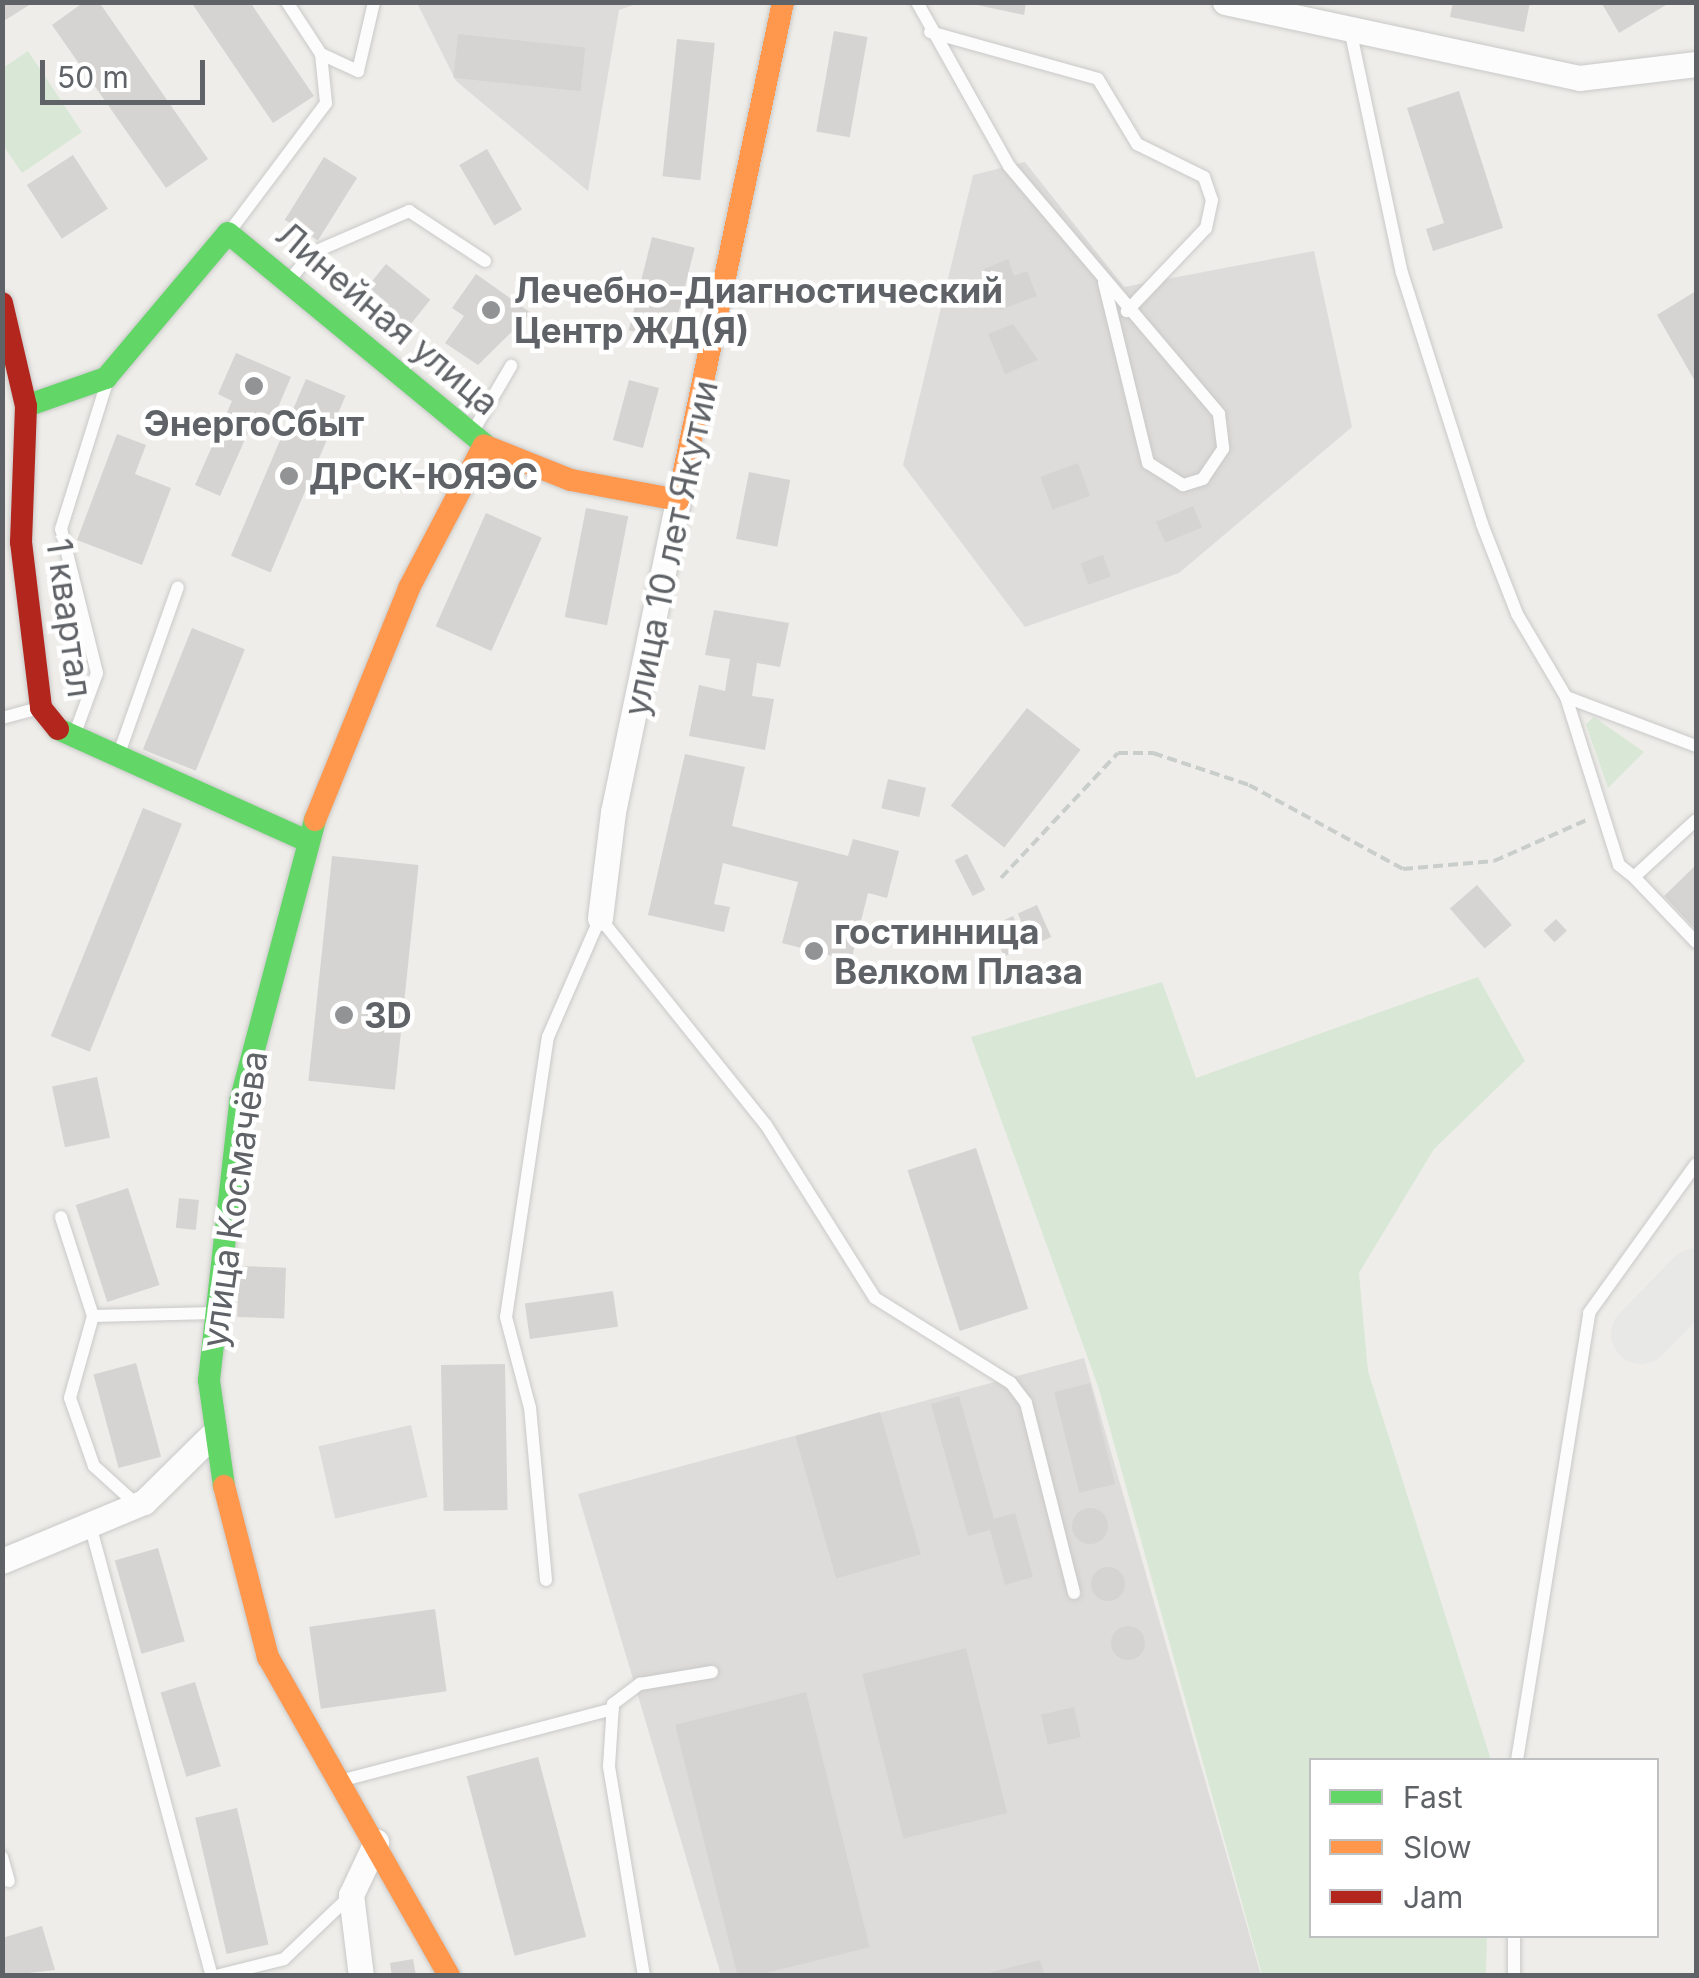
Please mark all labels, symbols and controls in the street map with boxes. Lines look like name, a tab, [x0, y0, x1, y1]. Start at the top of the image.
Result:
scale bar	[45, 40, 210, 102]
text: 50 m	[57, 59, 129, 95]
street label: Линейная улица	[268, 213, 508, 423]
place label: Лечебно-Диагностический Центр ЖД(Я)	[514, 269, 1003, 351]
marker: Лечебно-Диагностический Центр ЖД(Я)	[478, 297, 504, 323]
marker: ЭнергоСбыт	[243, 375, 265, 397]
street label: улица 10 лет Якутии	[614, 376, 726, 720]
place label: ЭнергоСбыт	[144, 402, 364, 444]
place label: ДРСК-ЮЯЭС	[309, 455, 538, 497]
marker: ДРСК-ЮЯЭС	[278, 465, 300, 487]
street label: 1 квартал	[38, 536, 102, 700]
place label: гостинница Велком Плаза	[834, 910, 1083, 992]
marker: гостинница Велком Плаза	[803, 940, 825, 962]
place label: 3D	[364, 994, 412, 1036]
marker: 3D	[333, 1004, 355, 1026]
street label: улица Космачёва	[192, 1048, 276, 1350]
legend	[1309, 1758, 1659, 1938]
text: Fast	[1403, 1779, 1462, 1815]
text: Slow	[1403, 1829, 1472, 1865]
text: Jam	[1403, 1879, 1463, 1915]

